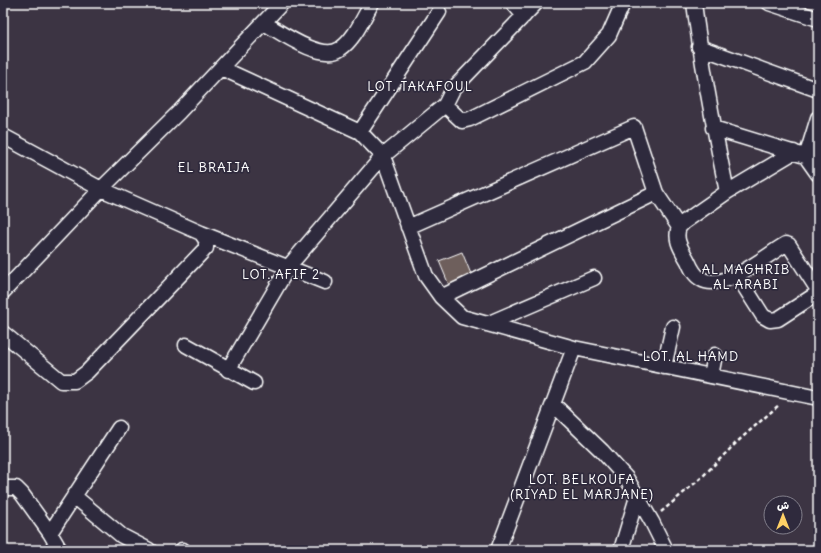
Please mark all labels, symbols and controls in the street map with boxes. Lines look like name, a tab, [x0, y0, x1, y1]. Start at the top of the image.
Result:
district label: LOT. TAKAFOUL	[367, 78, 473, 95]
district label: EL BRAIJA	[178, 159, 250, 176]
district label: AL MAGHRIB AL ARABI	[702, 261, 790, 293]
district label: LOT. AFIF 2	[242, 266, 320, 283]
district label: LOT. AL HAMD	[643, 348, 739, 365]
district label: LOT. BELKOUFA (RIYAD EL MARJANE)	[510, 471, 654, 503]
north arrow	[763, 495, 803, 535]
text: ش	[777, 498, 789, 512]

